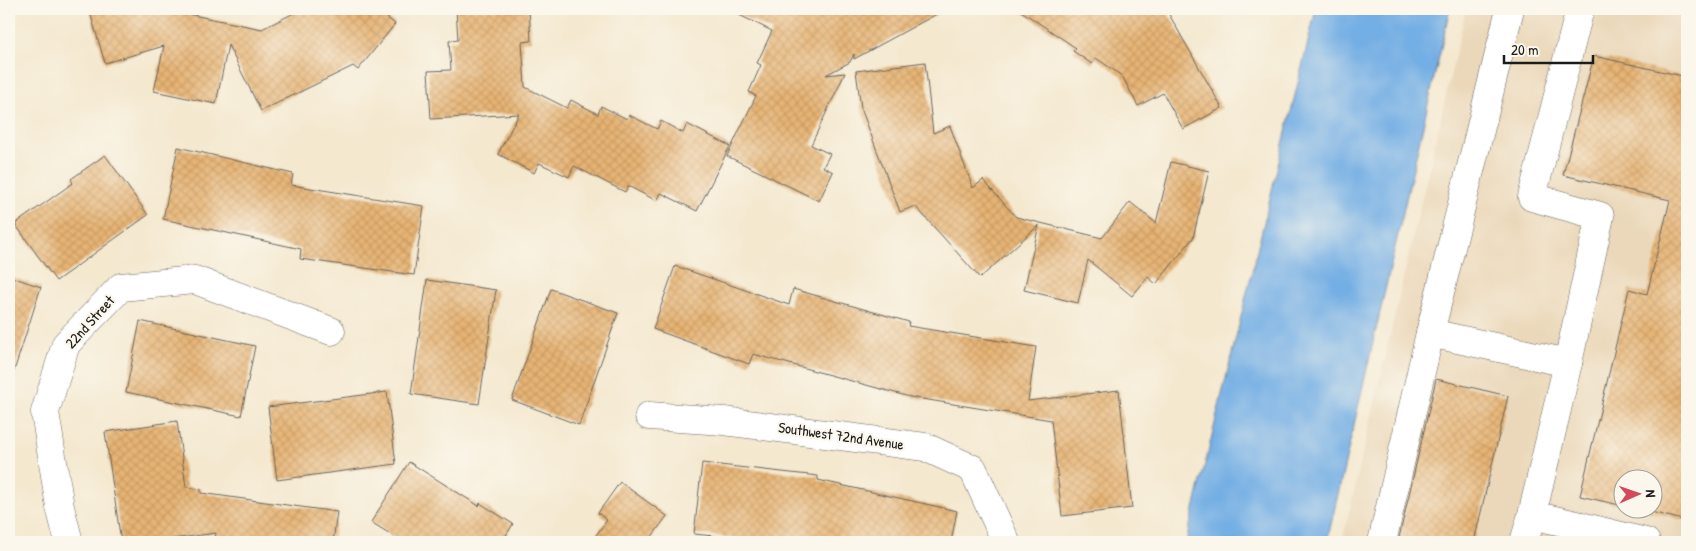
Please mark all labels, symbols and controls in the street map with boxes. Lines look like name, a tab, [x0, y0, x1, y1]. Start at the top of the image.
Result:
scale bar	[1504, 32, 1592, 64]
text: 20 m	[1511, 39, 1538, 60]
street label: 22nd Street	[60, 290, 120, 353]
street label: Southwest 72nd Avenue	[777, 416, 905, 455]
north arrow	[1614, 468, 1664, 518]
text: N	[1642, 489, 1661, 498]

